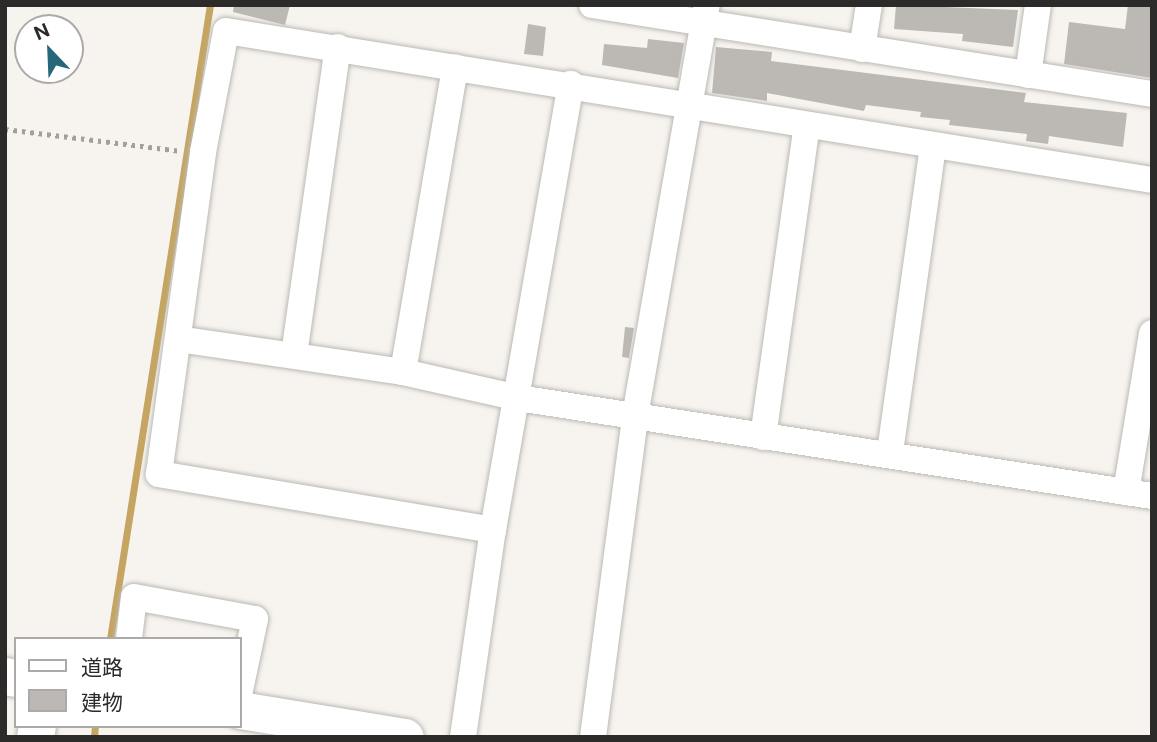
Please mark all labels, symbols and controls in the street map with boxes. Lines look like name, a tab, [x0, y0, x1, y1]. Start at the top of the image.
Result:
north arrow	[14, 14, 84, 84]
text: N	[30, 18, 53, 45]
legend	[14, 637, 242, 728]
text: 道路	[81, 655, 123, 680]
text: 建物	[81, 690, 123, 715]

